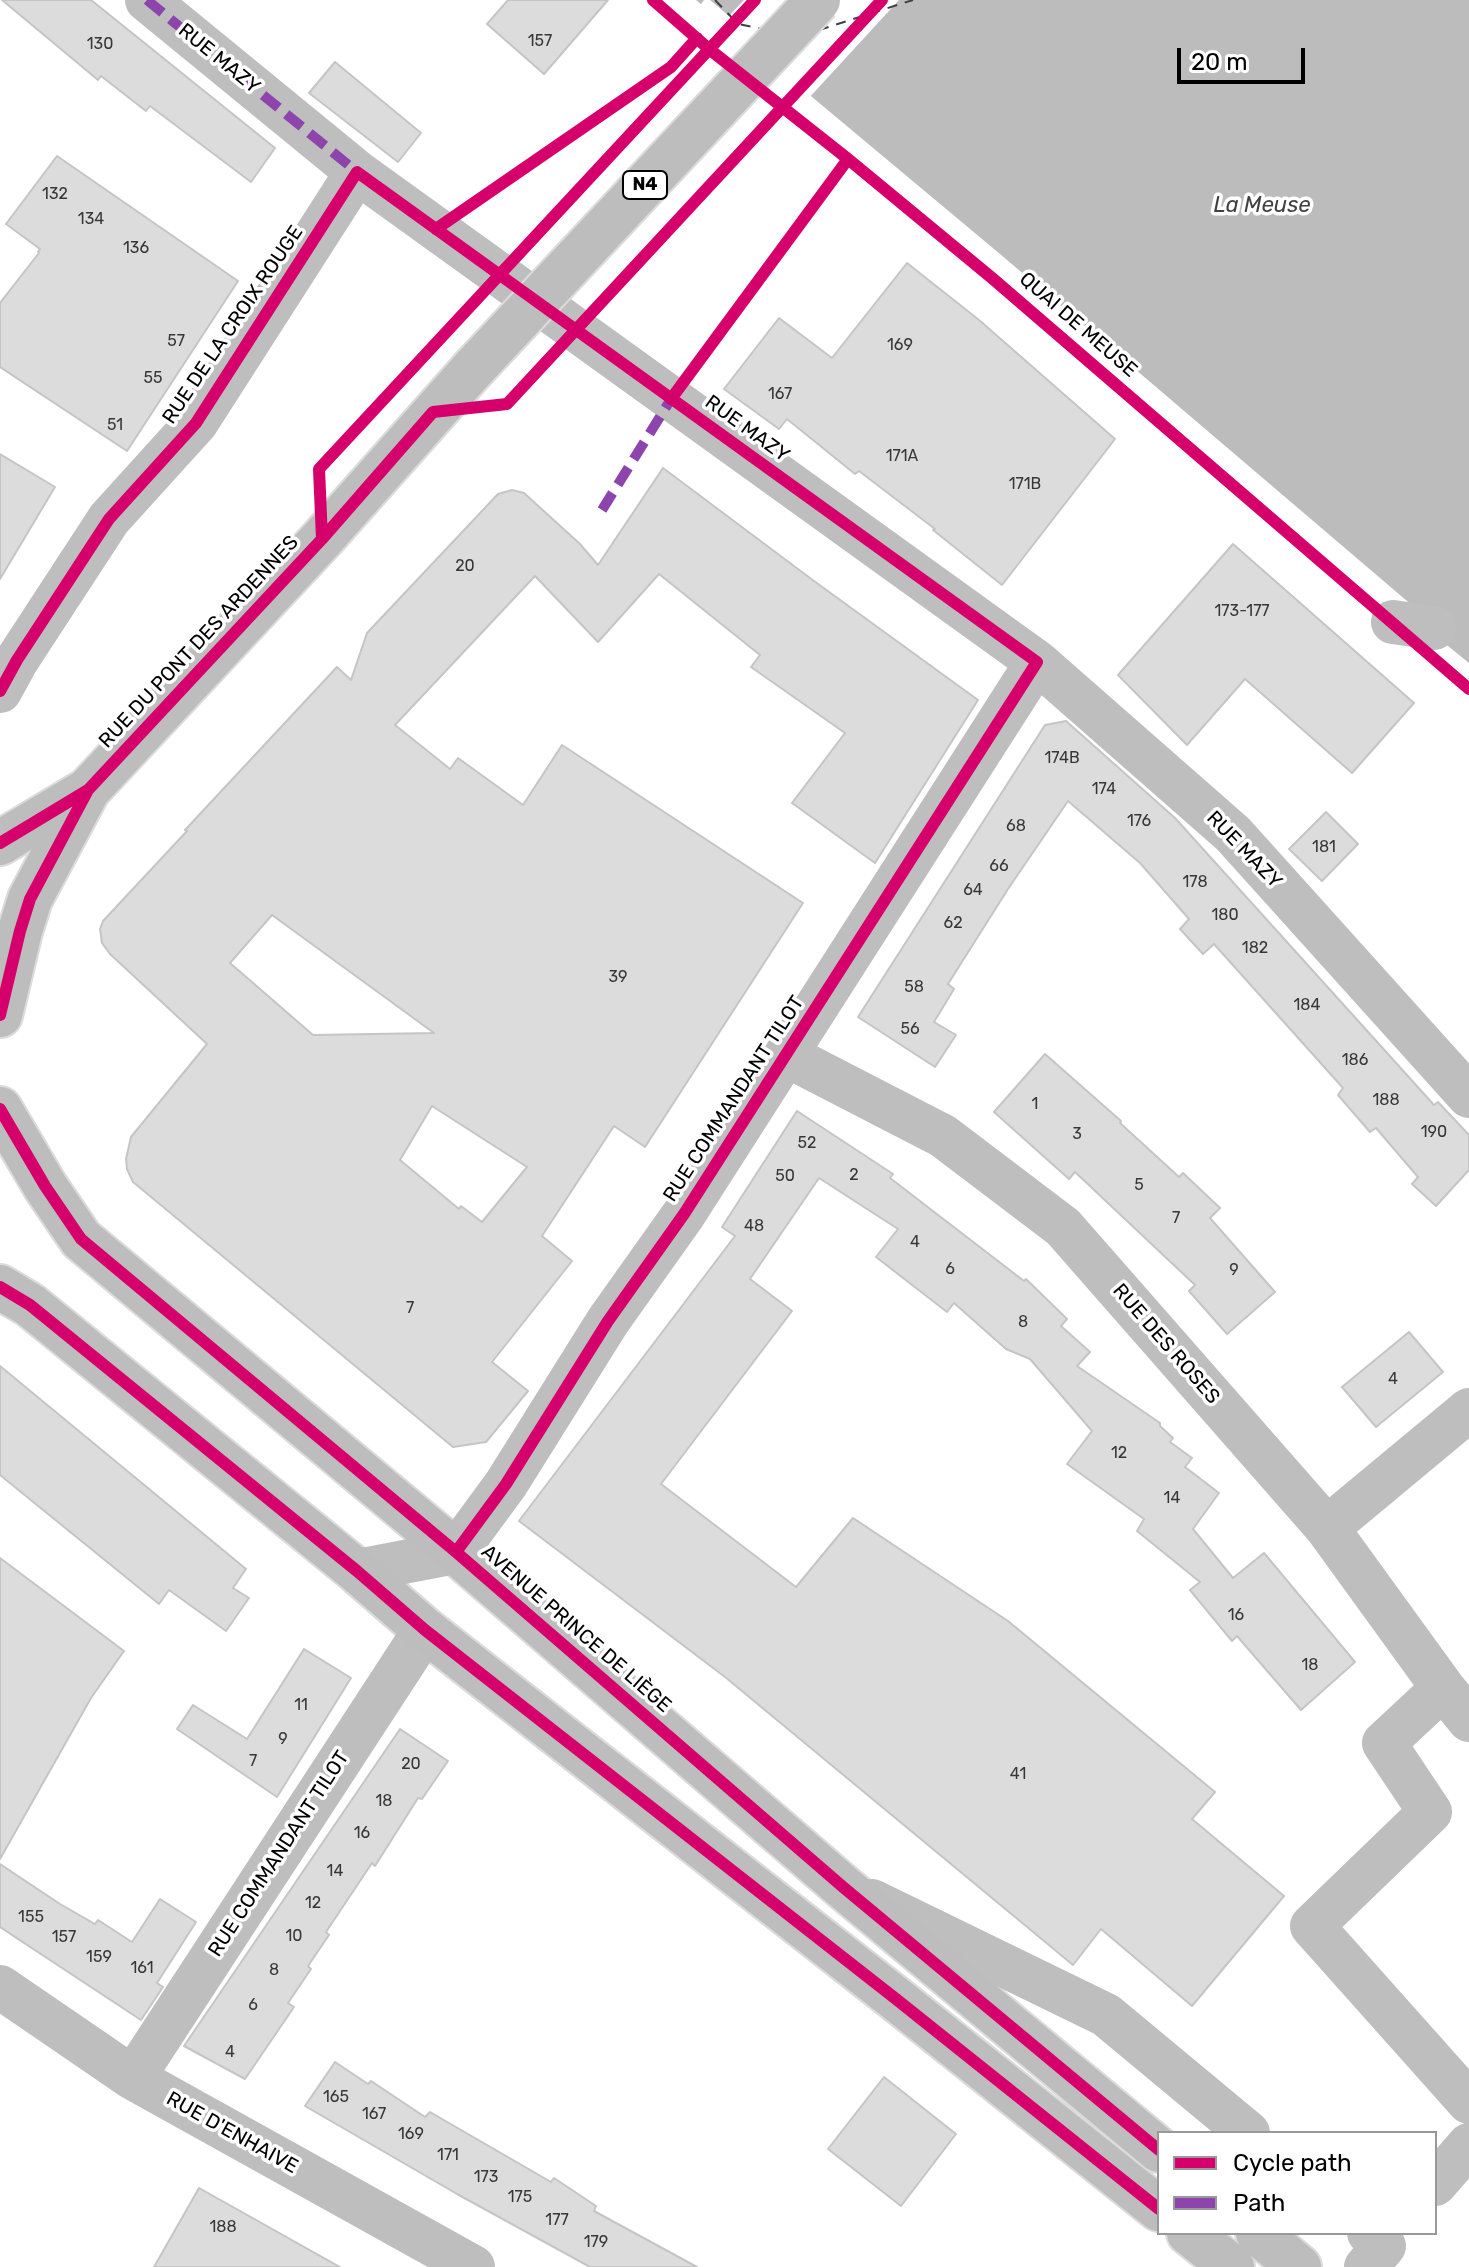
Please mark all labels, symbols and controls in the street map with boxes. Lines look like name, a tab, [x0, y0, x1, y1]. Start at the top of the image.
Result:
street label: RUE MAZY	[173, 19, 265, 99]
house number: 157	[528, 31, 552, 51]
scale bar	[1181, 32, 1309, 82]
house number: 130	[87, 34, 113, 54]
text: 20 m	[1191, 48, 1248, 76]
road number: N4	[623, 171, 667, 199]
house number: 132	[42, 184, 68, 204]
water label: La Meuse	[1213, 193, 1311, 219]
house number: 134	[78, 209, 104, 229]
street label: RUE DE LA CROIX ROUGE	[158, 221, 308, 429]
house number: 136	[123, 238, 149, 258]
street label: QUAI DE MEUSE	[1014, 267, 1142, 383]
house number: 57	[167, 331, 185, 351]
house number: 169	[887, 335, 913, 355]
house number: 55	[143, 368, 163, 388]
house number: 167	[768, 384, 792, 404]
street label: RUE MAZY	[700, 390, 794, 468]
house number: 51	[107, 415, 123, 435]
house number: 171A	[886, 446, 918, 466]
house number: 171B	[1009, 474, 1041, 494]
street label: RUE DU PONT DES ARDENNES	[94, 531, 304, 753]
house number: 20	[455, 556, 475, 576]
house number: 173-177	[1214, 601, 1270, 621]
house number: 174B	[1044, 748, 1080, 768]
house number: 174	[1092, 779, 1116, 799]
street label: RUE MAZY	[1201, 806, 1287, 894]
house number: 176	[1127, 811, 1151, 831]
house number: 68	[1006, 816, 1026, 836]
house number: 181	[1312, 837, 1336, 857]
house number: 66	[989, 856, 1009, 876]
house number: 178	[1182, 872, 1208, 892]
house number: 64	[963, 880, 983, 900]
house number: 180	[1211, 905, 1239, 925]
house number: 62	[943, 913, 963, 933]
house number: 182	[1242, 938, 1268, 958]
house number: 39	[608, 967, 628, 987]
house number: 58	[904, 977, 924, 997]
street label: RUE COMMANDANT TILOT	[659, 992, 809, 1206]
house number: 184	[1294, 995, 1320, 1015]
house number: 56	[900, 1019, 920, 1039]
house number: 186	[1342, 1050, 1368, 1070]
house number: 188	[1372, 1090, 1400, 1110]
house number: 1	[1032, 1094, 1038, 1114]
house number: 190	[1421, 1122, 1447, 1142]
house number: 3	[1072, 1124, 1082, 1144]
house number: 52	[798, 1133, 816, 1153]
house number: 2	[849, 1165, 859, 1185]
house number: 50	[775, 1166, 795, 1186]
house number: 5	[1134, 1175, 1144, 1195]
house number: 7	[1172, 1208, 1180, 1228]
house number: 48	[744, 1216, 764, 1236]
house number: 4	[910, 1232, 920, 1252]
house number: 6	[945, 1259, 955, 1279]
house number: 9	[1229, 1260, 1239, 1280]
street label: RUE DES ROSES	[1107, 1279, 1225, 1409]
house number: 7	[406, 1298, 414, 1318]
house number: 8	[1018, 1312, 1028, 1332]
house number: 4	[1388, 1369, 1398, 1389]
house number: 12	[1111, 1443, 1127, 1463]
house number: 14	[1164, 1488, 1180, 1508]
street label: AVENUE PRINCE DE LIÈGE	[476, 1540, 676, 1718]
house number: 16	[1228, 1605, 1244, 1625]
house number: 18	[1301, 1655, 1319, 1675]
house number: 11	[294, 1695, 308, 1715]
house number: 9	[278, 1729, 288, 1749]
street label: RUE COMMANDANT TILOT	[204, 1747, 354, 1961]
house number: 7	[249, 1751, 257, 1771]
house number: 20	[401, 1754, 421, 1774]
house number: 41	[1010, 1764, 1026, 1784]
house number: 18	[375, 1791, 393, 1811]
house number: 16	[354, 1823, 370, 1843]
house number: 14	[327, 1861, 343, 1881]
house number: 12	[305, 1893, 321, 1913]
house number: 155	[18, 1907, 44, 1927]
house number: 10	[285, 1926, 303, 1946]
house number: 157	[52, 1927, 76, 1947]
house number: 159	[86, 1947, 112, 1967]
house number: 161	[131, 1958, 153, 1978]
house number: 8	[269, 1960, 279, 1980]
house number: 6	[248, 1995, 258, 2015]
house number: 4	[225, 2042, 235, 2062]
street label: RUE D'ENHAIVE	[162, 2087, 302, 2179]
house number: 165	[323, 2087, 349, 2107]
house number: 167	[362, 2104, 386, 2124]
house number: 169	[398, 2124, 424, 2144]
legend	[1157, 2131, 1437, 2235]
house number: 171	[437, 2145, 459, 2165]
text: Cycle path	[1233, 2149, 1352, 2177]
house number: 173	[474, 2167, 498, 2187]
house number: 175	[508, 2187, 532, 2207]
text: Path	[1233, 2189, 1285, 2217]
house number: 177	[545, 2210, 569, 2230]
house number: 188	[209, 2217, 237, 2237]
house number: 179	[584, 2232, 608, 2252]

